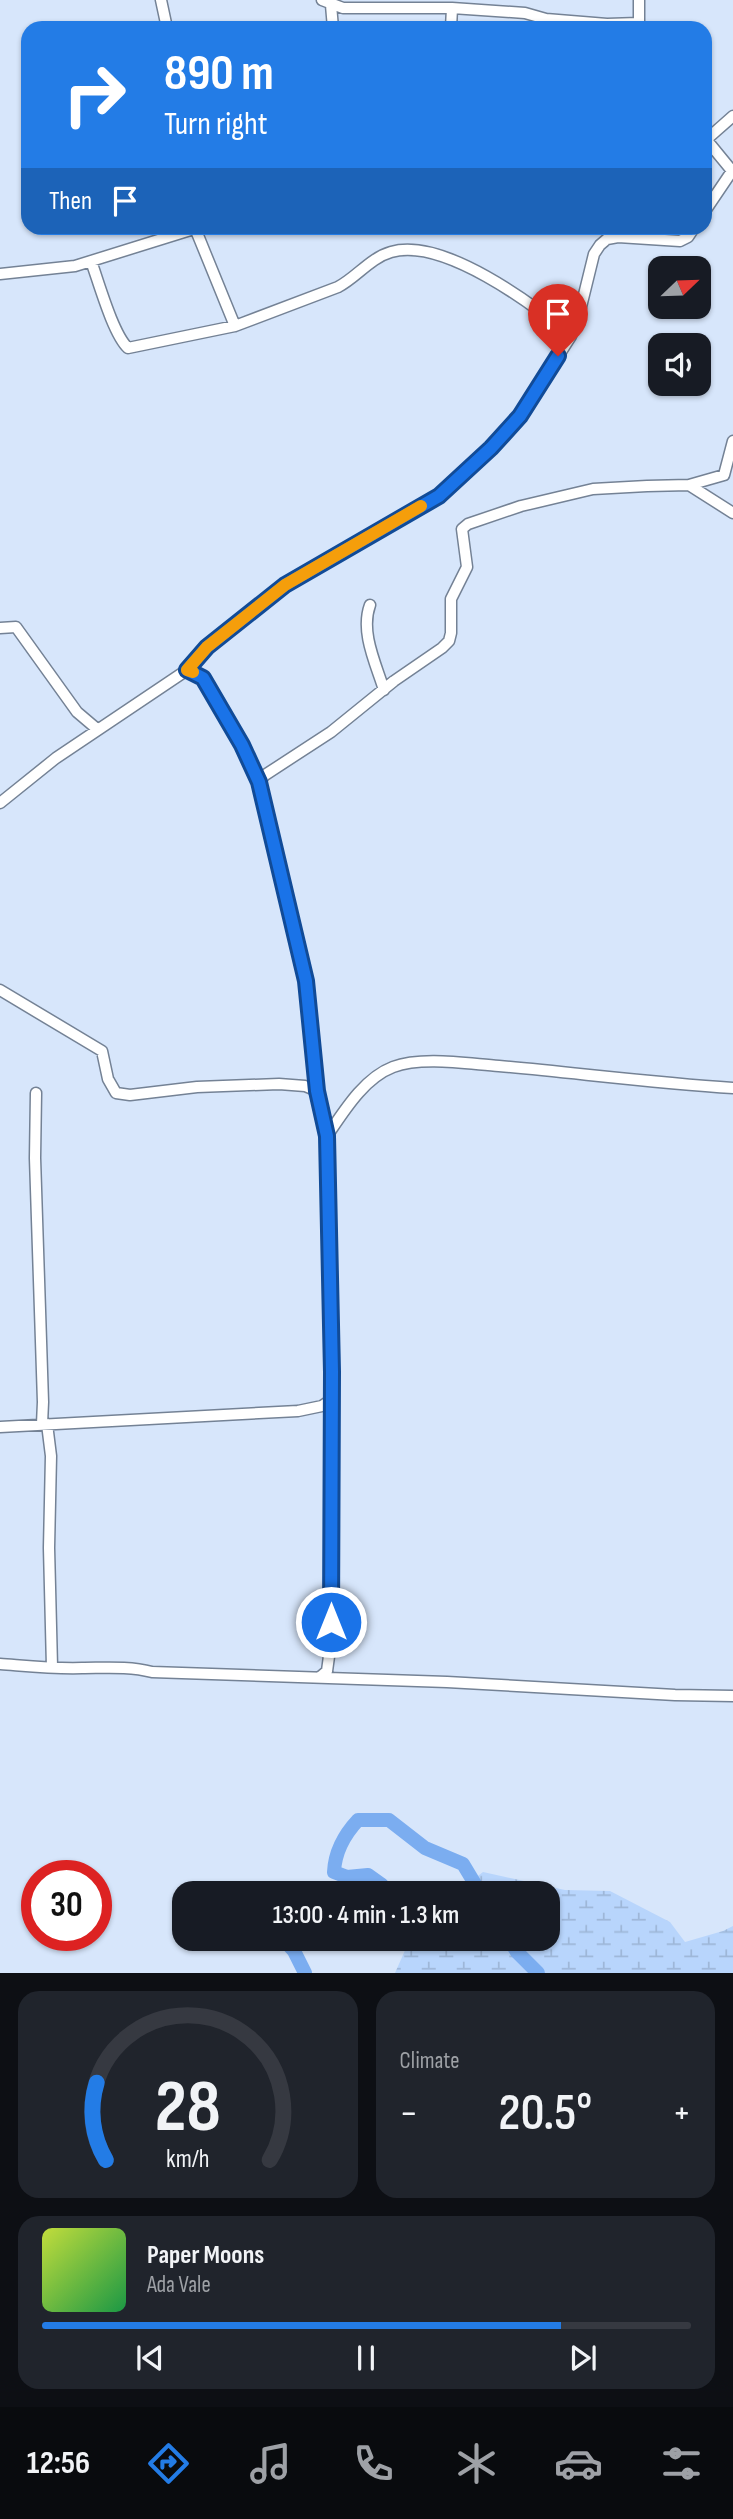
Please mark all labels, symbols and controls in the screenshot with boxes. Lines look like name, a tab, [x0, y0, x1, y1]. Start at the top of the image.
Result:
text: 890 m	[164, 45, 274, 104]
icon: right	[49, 49, 140, 140]
text: Turn right	[164, 105, 268, 144]
icon: arrive	[106, 182, 144, 220]
text: Then	[49, 186, 92, 217]
north arrow	[648, 256, 710, 318]
map controls	[648, 256, 711, 396]
pin	[528, 284, 588, 356]
icon: arrive	[539, 295, 577, 333]
button: sound	[648, 333, 711, 396]
position arrow	[294, 1585, 368, 1659]
speed limit sign: 30	[21, 1860, 112, 1951]
text: 13:00 · 4 min · 1.3 km	[273, 1900, 459, 1931]
text: Climate	[400, 2047, 459, 2075]
text: 28	[155, 2065, 221, 2153]
text: 20.5°	[498, 2082, 592, 2145]
text: −	[400, 2091, 418, 2136]
text: +	[672, 2091, 691, 2136]
text: km/h	[166, 2144, 209, 2175]
text: Paper Moons	[147, 2240, 264, 2271]
text: Ada Vale	[147, 2271, 211, 2299]
icon: previous	[131, 2339, 169, 2377]
icon: pause	[347, 2339, 385, 2377]
icon: next	[564, 2339, 602, 2377]
icon: directions	[144, 2439, 193, 2488]
icon: music	[246, 2439, 295, 2488]
icon: phone	[349, 2439, 398, 2488]
icon: climate	[452, 2439, 501, 2488]
icon: car	[554, 2439, 603, 2488]
icon: filters	[657, 2439, 706, 2488]
text: 12:56	[27, 2444, 90, 2483]

